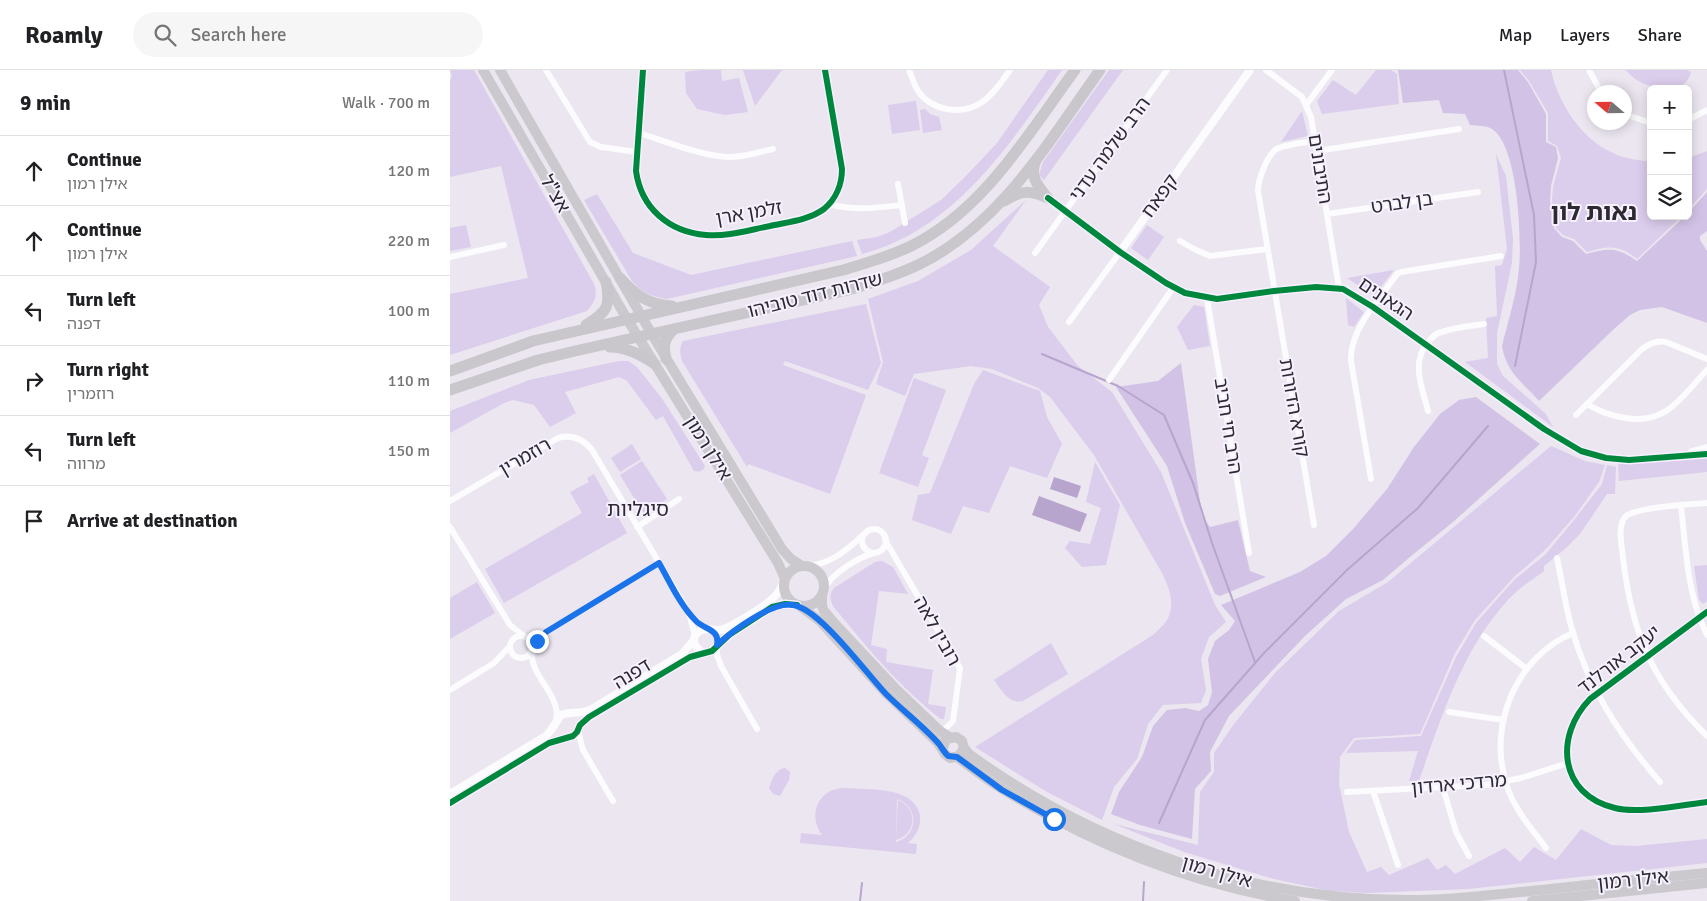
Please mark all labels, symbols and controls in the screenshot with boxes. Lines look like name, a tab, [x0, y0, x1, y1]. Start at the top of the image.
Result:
search box	[133, 12, 483, 57]
text: Roamly	[25, 20, 103, 50]
icon: search	[151, 21, 179, 49]
text: Search here	[191, 23, 287, 47]
text: Map	[1499, 24, 1532, 46]
text: Layers	[1560, 24, 1610, 46]
text: Share	[1638, 24, 1682, 46]
north arrow	[1587, 85, 1632, 130]
map controls	[1647, 85, 1692, 220]
button: +	[1647, 85, 1692, 130]
text: 9 min	[20, 90, 71, 116]
street label: הרב שלמה עדני	[1064, 92, 1156, 206]
text: Walk · 700 m	[342, 93, 430, 113]
button: −	[1647, 130, 1692, 175]
street label: התיבונים	[1303, 132, 1337, 206]
text: Continue	[67, 148, 142, 172]
icon: ahead	[20, 157, 48, 185]
text: 120 m	[388, 161, 430, 181]
street label: קפאח	[1136, 169, 1184, 222]
street label: אצ"ל	[535, 171, 575, 217]
text: אילן רמון	[67, 174, 128, 194]
button: layers	[1647, 175, 1692, 220]
street label: בן לברט	[1369, 187, 1435, 219]
street label: זלמן ארן	[714, 195, 784, 231]
district label: נאות לון	[1551, 197, 1637, 227]
text: Continue	[67, 218, 142, 242]
icon: ahead	[20, 227, 48, 255]
text: 220 m	[388, 231, 430, 251]
text: אילן רמון	[67, 244, 128, 264]
street label: שדרות דוד טוביהו	[745, 267, 885, 323]
street label: הגאונים	[1354, 272, 1418, 326]
text: Turn left	[67, 288, 136, 312]
icon: left	[20, 297, 48, 325]
text: 100 m	[388, 301, 430, 321]
text: דפנה	[67, 314, 101, 334]
street label: קורא הדורות	[1274, 357, 1315, 459]
text: Turn right	[67, 358, 149, 382]
icon: right	[20, 367, 48, 395]
text: 110 m	[388, 371, 430, 391]
street label: הרב חי חביב	[1209, 376, 1247, 476]
text: רוזמרין	[67, 384, 114, 404]
street label: אילן רמון	[679, 411, 737, 485]
text: Turn left	[67, 428, 136, 452]
street label: רוזמרין	[495, 433, 555, 481]
icon: left	[20, 437, 48, 465]
text: 150 m	[388, 441, 430, 461]
text: מרווה	[67, 454, 106, 474]
district label: סיגליות	[607, 497, 669, 522]
icon: arrive	[20, 507, 48, 535]
text: Arrive at destination	[67, 509, 238, 533]
street label: רובין לאה	[908, 592, 966, 670]
street label: יעקב אורלנד	[1573, 620, 1665, 700]
route end	[526, 630, 549, 653]
street label: דפנה	[609, 653, 655, 695]
street label: מרדכי ארדון	[1410, 768, 1508, 800]
route start	[1043, 808, 1066, 831]
street label: אילן רמון	[1179, 851, 1255, 893]
street label: אילן רמון	[1596, 864, 1670, 896]

